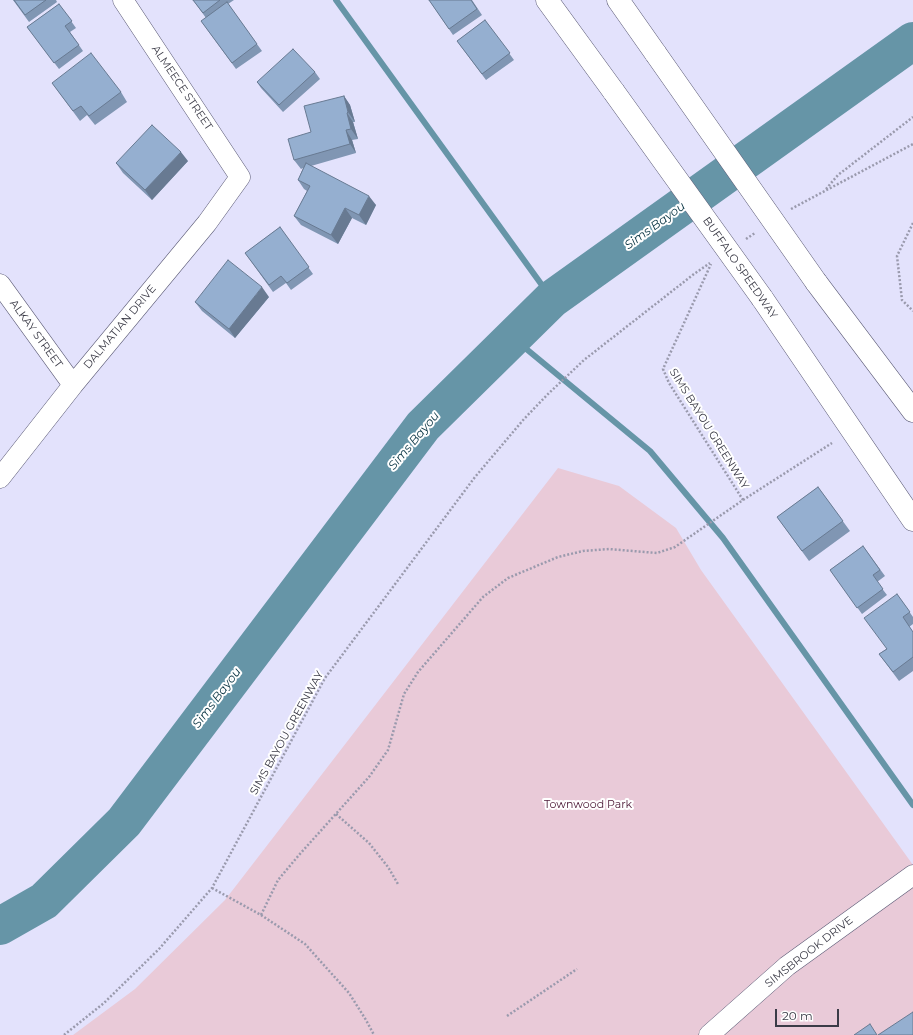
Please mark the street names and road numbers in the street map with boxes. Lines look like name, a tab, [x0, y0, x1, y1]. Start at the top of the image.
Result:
street label: ALMEECE STREET	[149, 43, 215, 133]
street label: BUFFALO SPEEDWAY	[700, 215, 780, 321]
street label: DALMATIAN DRIVE	[81, 282, 159, 372]
street label: ALKAY STREET	[7, 297, 65, 371]
street label: SIMS BAYOU GREENWAY	[666, 366, 752, 492]
street label: SIMS BAYOU GREENWAY	[247, 669, 327, 797]
street label: SIMSBROOK DRIVE	[762, 914, 856, 990]

